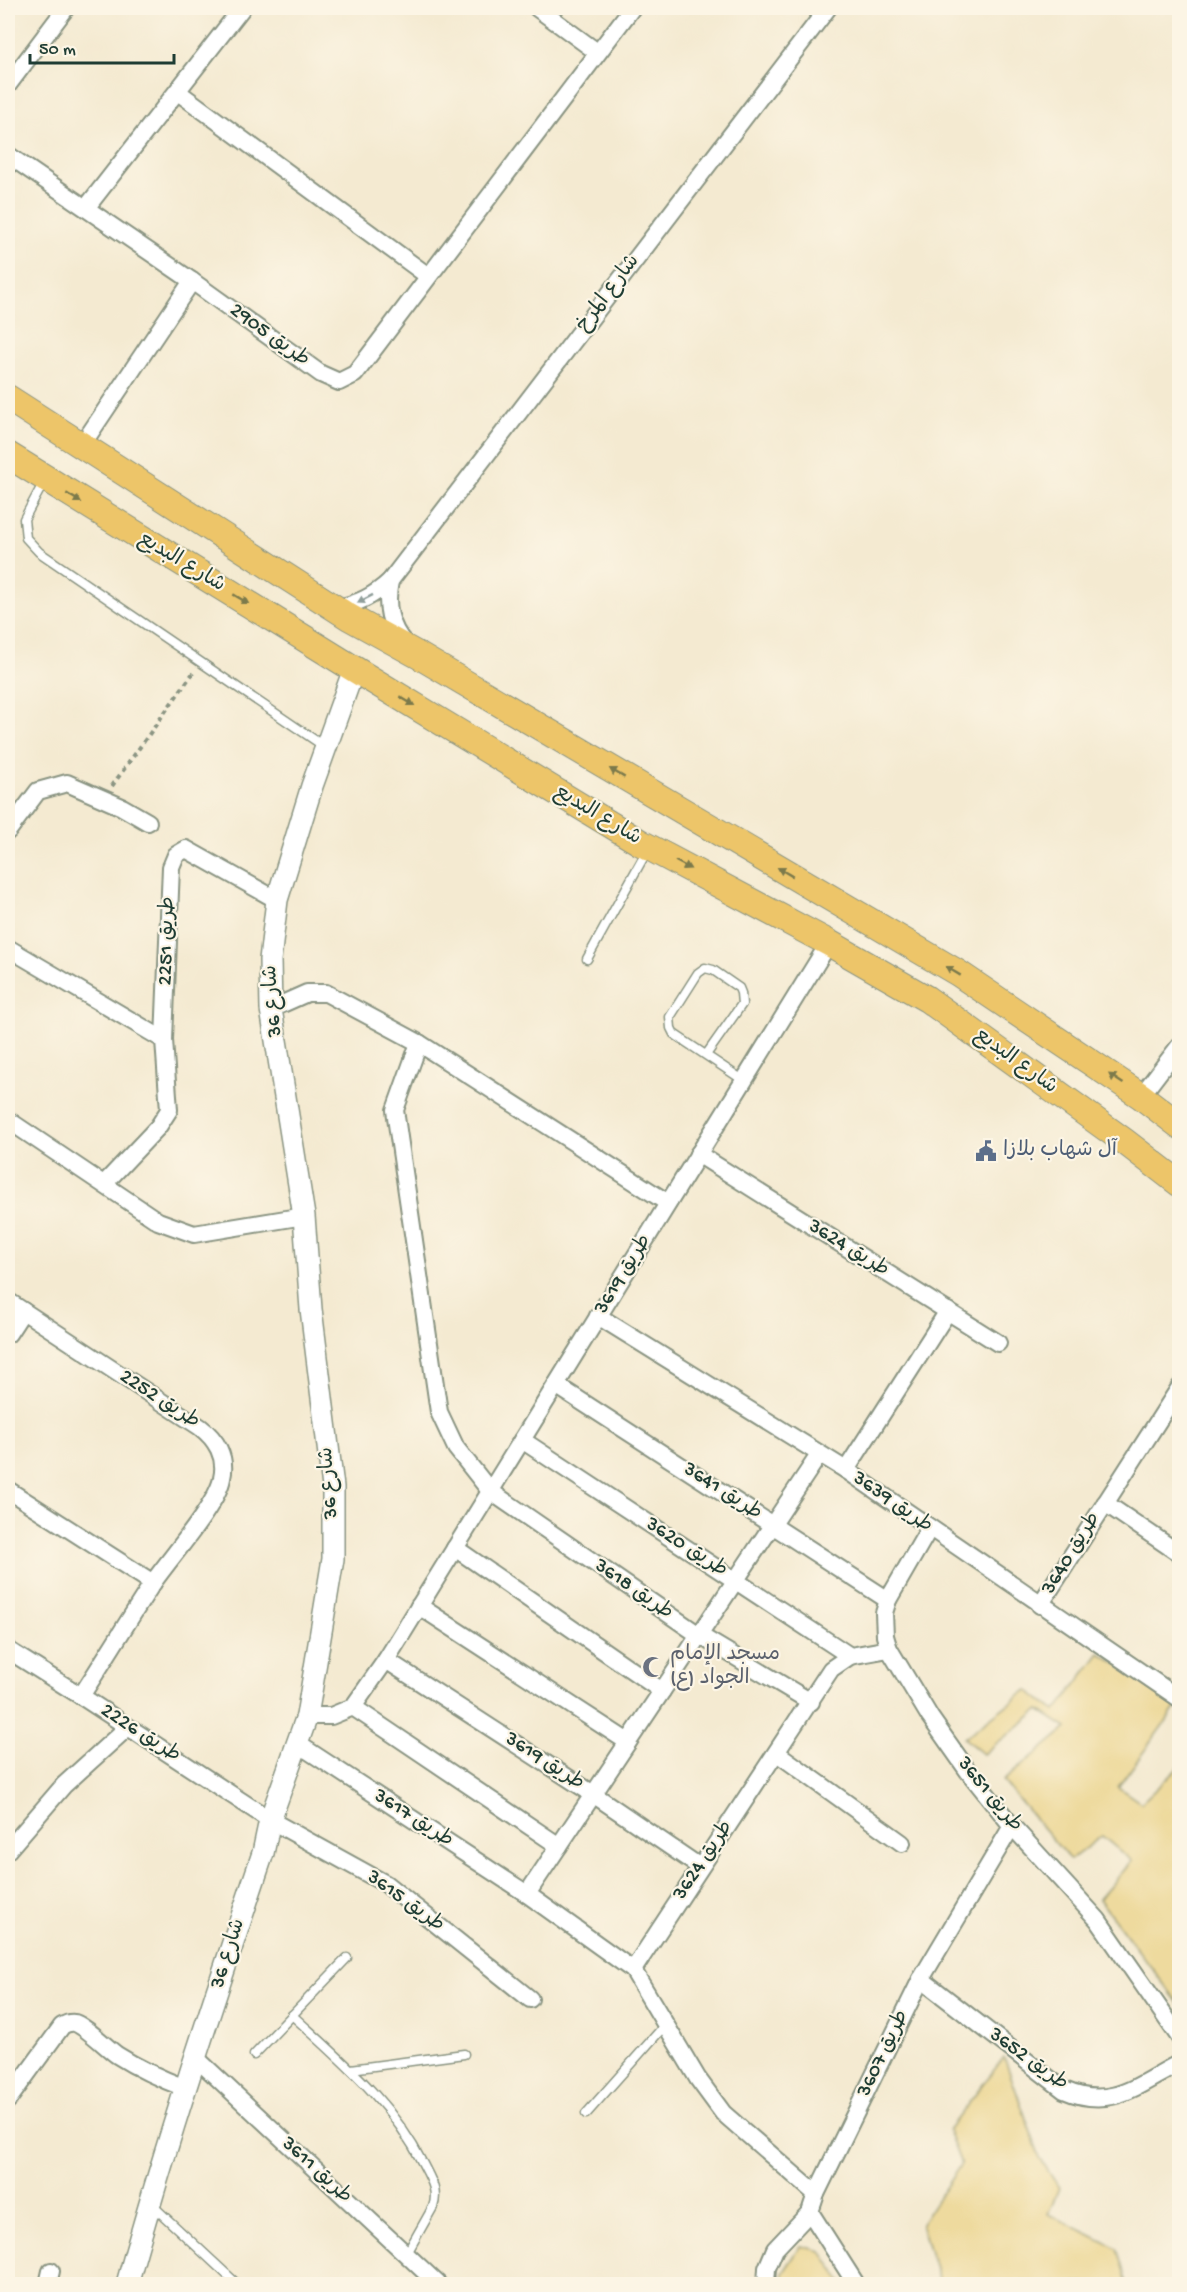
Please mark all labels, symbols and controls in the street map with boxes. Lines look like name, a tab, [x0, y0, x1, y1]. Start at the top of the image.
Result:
scale bar	[30, 27, 174, 65]
text: 50 m	[39, 40, 76, 61]
street label: شارع المرخ	[572, 250, 646, 338]
street label: طريق 2905	[224, 299, 314, 373]
one-way arrow	[66, 492, 83, 503]
street label: شارع البديع	[133, 527, 229, 599]
one-way arrow	[356, 593, 374, 603]
one-way arrow	[233, 594, 249, 605]
one-way arrow	[399, 696, 415, 707]
one-way arrow	[609, 768, 626, 778]
street label: شارع البديع	[549, 780, 645, 852]
one-way arrow	[675, 860, 692, 870]
one-way arrow	[777, 867, 794, 877]
street label: طريق 2251	[154, 896, 182, 986]
street label: شارع 36	[259, 964, 289, 1039]
one-way arrow	[945, 965, 961, 976]
street label: شارع البديع	[968, 1023, 1062, 1101]
one-way arrow	[1108, 1073, 1124, 1085]
place label: آل شهاب بلازا	[1003, 1137, 1118, 1164]
public building icon: آل شهاب بلازا	[974, 1139, 998, 1163]
street label: طريق 3624	[802, 1214, 893, 1284]
street label: طريق 3619	[589, 1230, 658, 1320]
street label: طريق 2252	[114, 1365, 204, 1435]
street label: شارع 36	[315, 1446, 345, 1521]
street label: طريق 3641	[677, 1457, 766, 1527]
street label: طريق 3639	[846, 1466, 937, 1540]
street label: طريق 3640	[1036, 1508, 1107, 1601]
street label: طريق 3620	[639, 1512, 732, 1584]
street label: طريق 3618	[588, 1553, 677, 1626]
place label: مسجد الإمام الجواد (ع)	[670, 1643, 780, 1692]
mosque icon: مسجد الإمام الجواد (ع)	[641, 1655, 665, 1679]
street label: طريق 2226	[95, 1699, 185, 1769]
street label: طريق 3619	[499, 1727, 588, 1797]
street label: طريق 3651	[950, 1751, 1027, 1838]
street label: طريق 3617	[368, 1783, 458, 1854]
street label: طريق 3624	[668, 1816, 740, 1906]
street label: طريق 3615	[360, 1865, 449, 1939]
street label: شارع 36	[206, 1916, 252, 1993]
street label: طريق 3607	[852, 2007, 916, 2102]
street label: طريق 3652	[983, 2022, 1073, 2097]
street label: طريق 3611	[275, 2131, 357, 2210]

